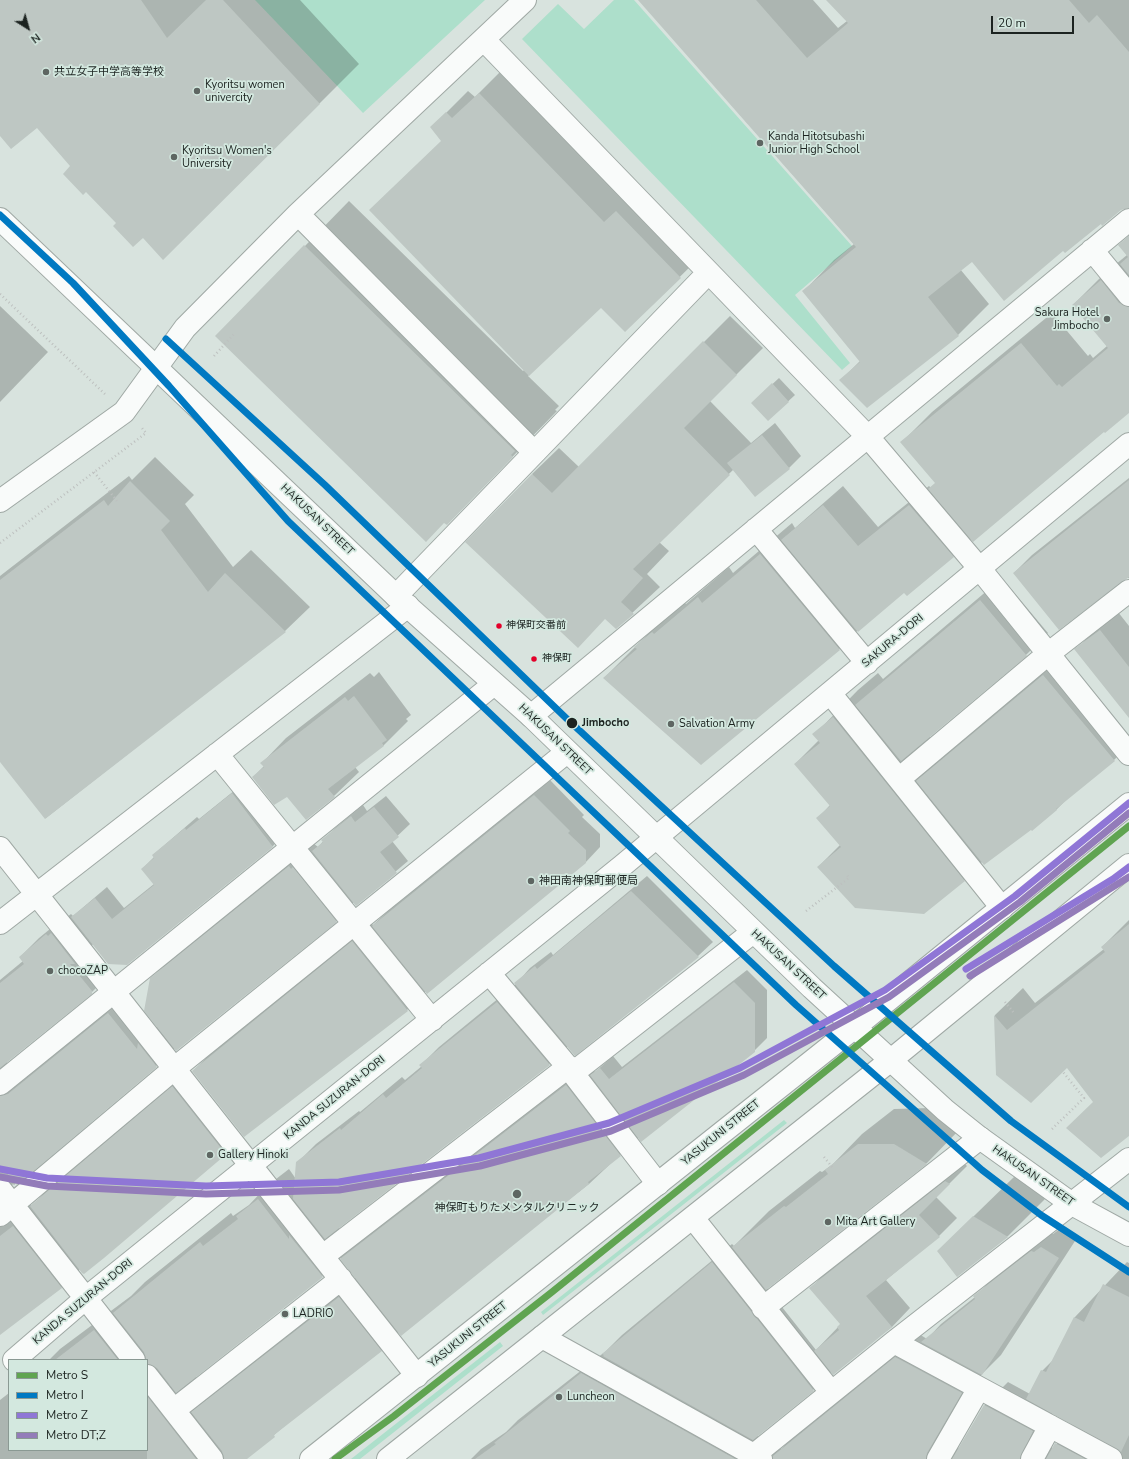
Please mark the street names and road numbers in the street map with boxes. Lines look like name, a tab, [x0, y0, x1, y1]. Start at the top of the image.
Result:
street label: HAKUSAN STREET	[278, 482, 356, 558]
street label: SAKURA-DORI	[860, 612, 926, 670]
street label: HAKUSAN STREET	[516, 702, 594, 778]
street label: HAKUSAN STREET	[748, 927, 828, 1003]
street label: KANDA SUZURAN-DORI	[282, 1053, 388, 1143]
street label: YASUKUNI STREET	[679, 1097, 763, 1169]
street label: HAKUSAN STREET	[990, 1143, 1076, 1209]
street label: KANDA SUZURAN-DORI	[31, 1257, 135, 1347]
street label: YASUKUNI STREET	[426, 1299, 510, 1371]

